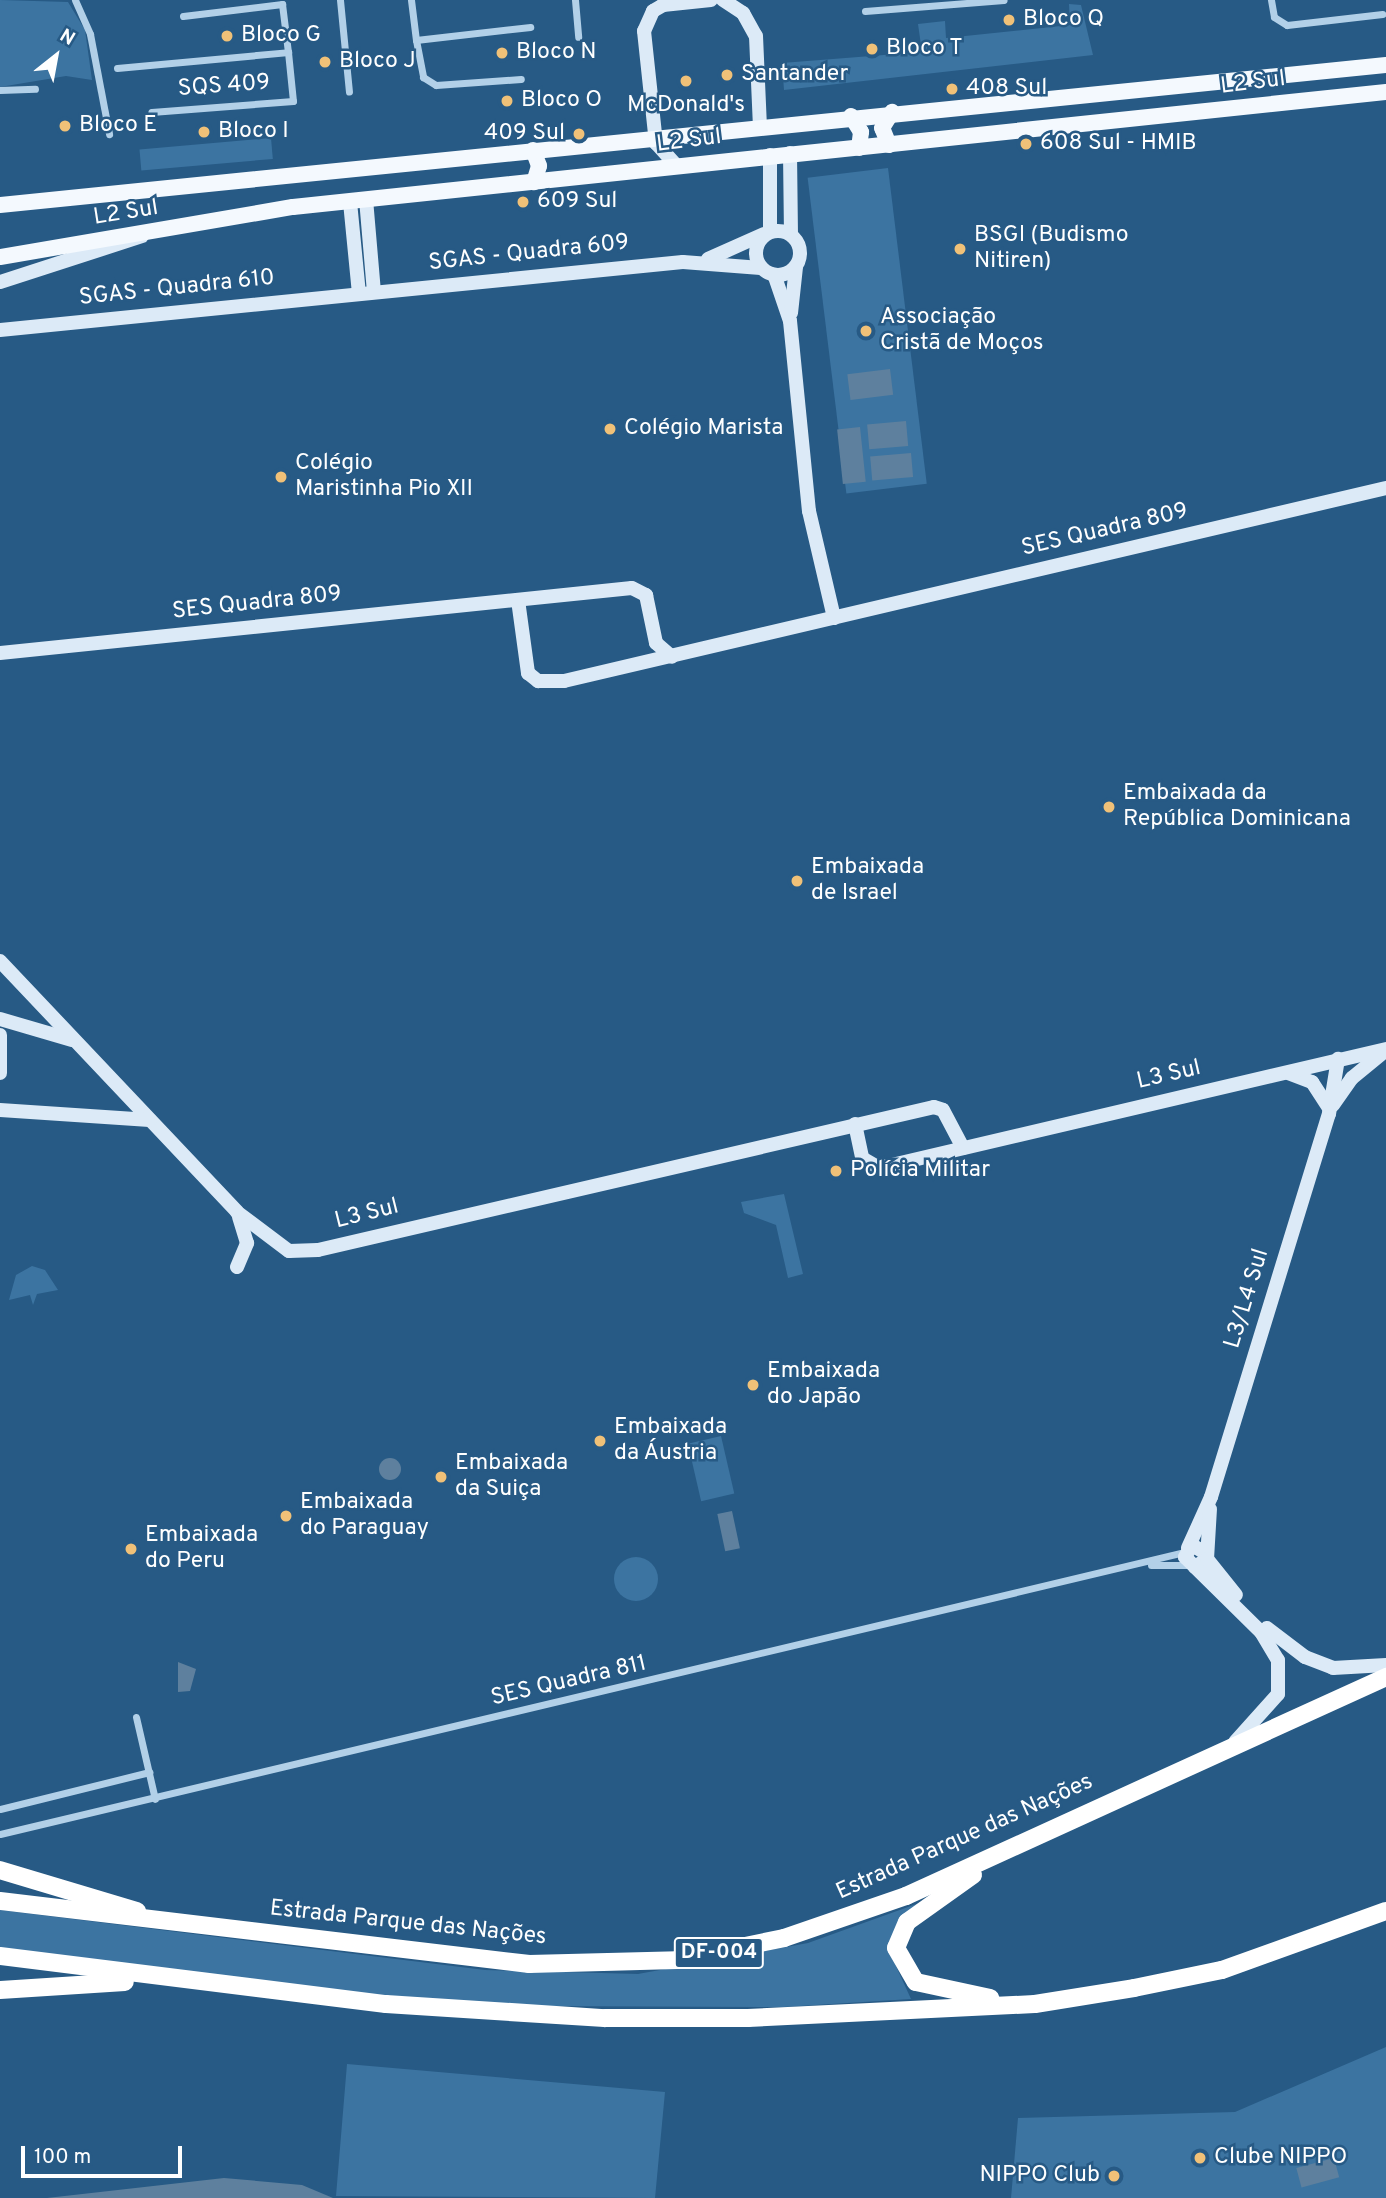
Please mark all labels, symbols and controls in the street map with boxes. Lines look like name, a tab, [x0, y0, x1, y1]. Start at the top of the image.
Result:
place label: Bloco Q	[1023, 6, 1104, 34]
marker: Bloco Q	[1001, 12, 1017, 28]
north arrow	[21, 21, 91, 91]
place label: Bloco G	[241, 22, 321, 50]
text: N	[55, 24, 79, 52]
marker: Bloco G	[219, 28, 235, 44]
place label: Bloco T	[886, 35, 964, 63]
place label: Bloco N	[516, 39, 597, 67]
marker: Bloco T	[864, 41, 880, 57]
marker: Bloco N	[494, 45, 510, 61]
place label: Bloco J	[339, 48, 416, 76]
marker: Bloco J	[317, 54, 333, 70]
place label: Santander	[741, 61, 848, 89]
street label: L2 Sul	[1219, 66, 1287, 102]
marker: Santander	[719, 67, 735, 83]
street label: SQS 409	[177, 70, 271, 104]
marker: McDonald's	[678, 73, 694, 89]
place label: 408 Sul	[966, 75, 1047, 103]
marker: 408 Sul	[944, 81, 960, 97]
place label: Bloco O	[521, 87, 602, 115]
place label: McDonald's	[627, 92, 745, 120]
marker: Bloco O	[499, 93, 515, 109]
place label: Bloco E	[79, 112, 157, 140]
marker: Bloco E	[57, 118, 73, 134]
place label: Bloco I	[218, 118, 289, 146]
place label: 409 Sul	[484, 120, 565, 148]
marker: Bloco I	[196, 124, 212, 140]
street label: L2 Sul	[655, 124, 723, 160]
marker: 409 Sul	[571, 126, 587, 142]
place label: 608 Sul - HMIB	[1040, 130, 1197, 158]
marker: 608 Sul - HMIB	[1018, 136, 1034, 152]
place label: 609 Sul	[537, 188, 617, 216]
marker: 609 Sul	[515, 194, 531, 210]
street label: L2 Sul	[92, 195, 160, 233]
place label: BSGI (Budismo Nitiren)	[974, 222, 1129, 276]
street label: SGAS - Quadra 609	[427, 230, 631, 278]
marker: BSGI (Budismo Nitiren)	[952, 241, 968, 257]
street label: SGAS - Quadra 610	[78, 265, 276, 313]
place label: Associação Cristã de Moços	[880, 304, 1044, 358]
marker: Associação Cristã de Moços	[858, 323, 874, 339]
place label: Colégio Marista	[624, 415, 783, 443]
marker: Colégio Marista	[602, 421, 618, 437]
place label: Colégio Maristinha Pio XII	[295, 450, 473, 504]
marker: Colégio Maristinha Pio XII	[273, 469, 289, 485]
street label: SES Quadra 809	[1019, 498, 1191, 564]
street label: SES Quadra 809	[171, 581, 343, 627]
place label: Embaixada da República Dominicana	[1123, 780, 1351, 834]
marker: Embaixada da República Dominicana	[1101, 799, 1117, 815]
place label: Embaixada de Israel	[811, 854, 924, 908]
marker: Embaixada de Israel	[789, 873, 805, 889]
street label: L3 Sul	[1134, 1055, 1204, 1097]
place label: Polícia Militar	[850, 1157, 990, 1185]
marker: Polícia Militar	[828, 1163, 844, 1179]
street label: L3 Sul	[332, 1194, 402, 1236]
street label: L3/L4 Sul	[1220, 1246, 1276, 1352]
place label: Embaixada do Japão	[767, 1358, 880, 1412]
marker: Embaixada do Japão	[745, 1377, 761, 1393]
place label: Embaixada da Áustria	[614, 1414, 727, 1468]
marker: Embaixada da Áustria	[592, 1433, 608, 1449]
place label: Embaixada da Suiça	[455, 1450, 568, 1504]
marker: Embaixada da Suiça	[433, 1469, 449, 1485]
place label: Embaixada do Paraguay	[300, 1489, 429, 1543]
marker: Embaixada do Paraguay	[278, 1508, 294, 1524]
place label: Embaixada do Peru	[145, 1522, 258, 1576]
marker: Embaixada do Peru	[123, 1541, 139, 1557]
street label: SES Quadra 811	[488, 1651, 650, 1713]
street label: Estrada Parque das Nações	[832, 1769, 1098, 1907]
street label: Estrada Parque das Nações	[268, 1896, 548, 1952]
road number: DF-004	[674, 1936, 764, 1970]
scale bar	[24, 2132, 186, 2176]
text: 100 m	[34, 2144, 91, 2171]
place label: Clube NIPPO	[1214, 2144, 1347, 2172]
marker: Clube NIPPO	[1192, 2150, 1208, 2166]
place label: NIPPO Club	[979, 2162, 1100, 2190]
marker: NIPPO Club	[1106, 2168, 1122, 2184]

